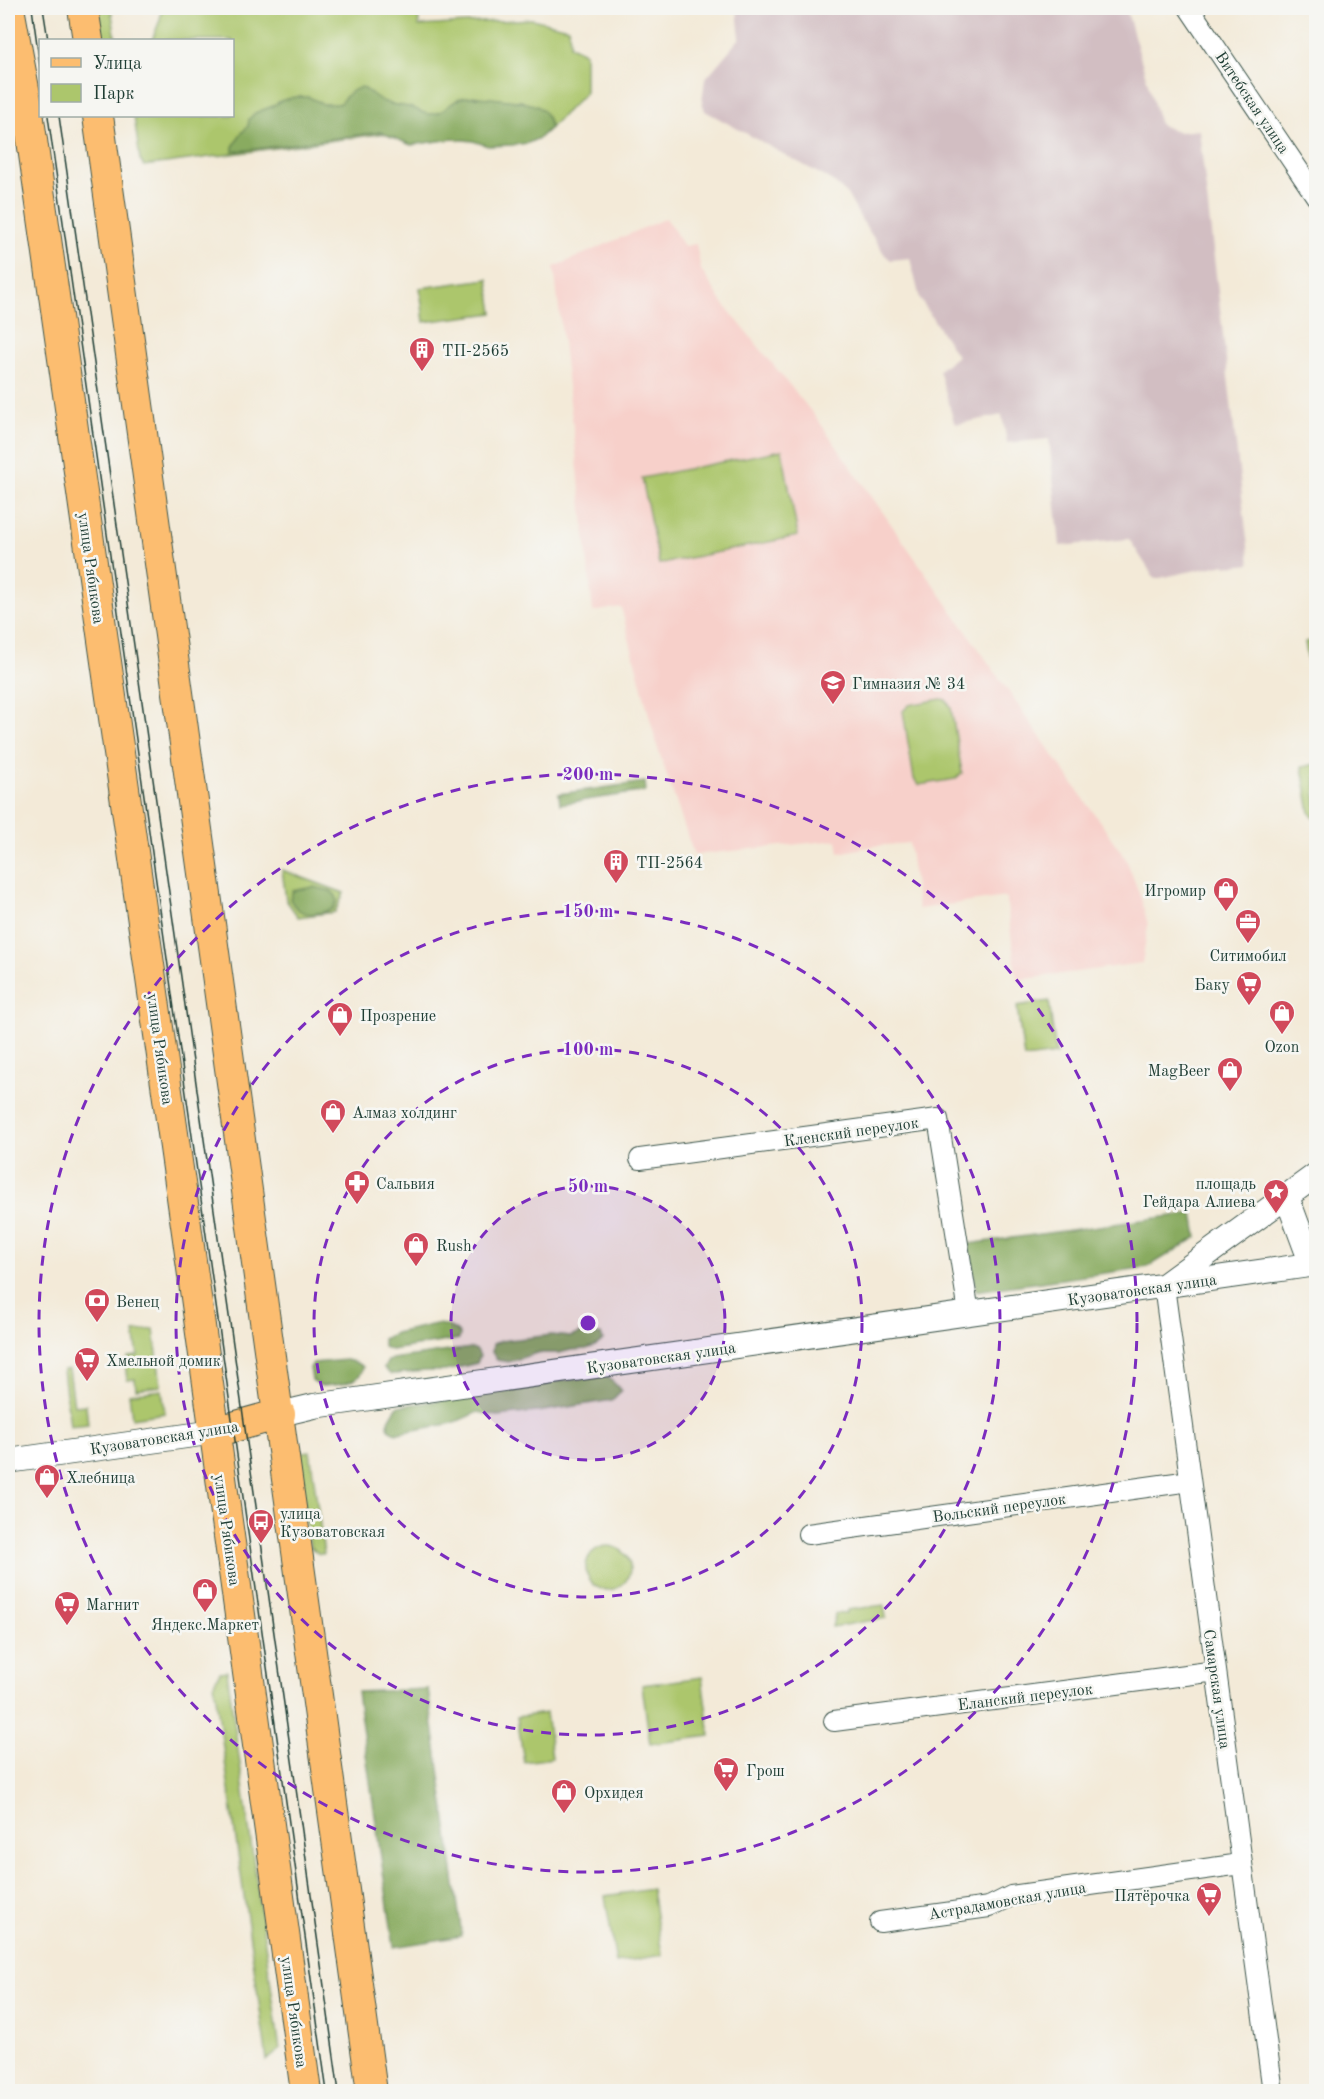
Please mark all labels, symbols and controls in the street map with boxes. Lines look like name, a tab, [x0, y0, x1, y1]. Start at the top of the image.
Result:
legend	[39, 39, 234, 117]
street label: Витебская улица	[1211, 49, 1291, 157]
text: Улица	[93, 55, 142, 73]
text: Парк	[93, 85, 134, 103]
building icon: ТП-2565	[407, 335, 437, 373]
place label: ТП-2565	[442, 344, 509, 360]
street label: улица Рябикова	[74, 511, 106, 625]
school or university icon: Гимназия № 34	[818, 668, 848, 706]
place label: Гимназия № 34	[852, 677, 965, 693]
text: 200 m	[563, 766, 613, 784]
building icon: ТП-2564	[601, 847, 631, 885]
place label: ТП-2564	[636, 856, 703, 872]
shop icon: Игромир	[1211, 875, 1241, 913]
place label: Игромир	[1144, 884, 1206, 900]
text: 150 m	[563, 903, 613, 921]
office icon: Ситимобил	[1233, 907, 1263, 945]
place label: Ситимобил	[1209, 949, 1287, 965]
supermarket icon: Баку	[1234, 969, 1264, 1007]
place label: Баку	[1194, 978, 1231, 994]
street label: улица Рябикова	[143, 992, 175, 1106]
shop icon: Ozon	[1267, 998, 1297, 1036]
shop icon: Прозрение	[325, 1000, 355, 1038]
place label: Прозрение	[360, 1009, 436, 1025]
place label: Ozon	[1265, 1040, 1300, 1056]
text: 100 m	[563, 1041, 613, 1059]
shop icon: MagBeer	[1215, 1055, 1245, 1093]
place label: MagBeer	[1148, 1064, 1210, 1080]
shop icon: Алмаз холдинг	[318, 1097, 348, 1135]
place label: Алмаз холдинг	[352, 1106, 457, 1122]
street label: Кленский переулок	[783, 1116, 920, 1150]
pharmacy icon: Сальвия	[342, 1168, 372, 1206]
place label: Сальвия	[376, 1177, 435, 1193]
place label: площадь Гейдара Алиева	[1143, 1177, 1256, 1211]
place icon: площадь Гейдара Алиева	[1261, 1177, 1291, 1215]
text: 50 m	[568, 1178, 608, 1196]
shop icon: Rush	[401, 1230, 431, 1268]
place label: Rush	[436, 1239, 472, 1255]
street label: Кузоватовская улица	[1067, 1273, 1218, 1309]
bank icon: Венец	[82, 1286, 112, 1324]
place label: Венец	[116, 1295, 160, 1311]
centre of rings	[578, 1313, 598, 1333]
street label: Кузоватовская улица	[586, 1341, 737, 1377]
supermarket icon: Хмельной домик	[72, 1345, 102, 1383]
place label: Хмельной домик	[106, 1354, 221, 1370]
street label: Кузоватовская улица	[89, 1419, 240, 1459]
shop icon: Хлебница	[32, 1462, 62, 1500]
place label: Хлебница	[66, 1471, 136, 1487]
street label: улица Рябикова	[210, 1473, 242, 1587]
street label: Вольский переулок	[932, 1492, 1067, 1526]
bus stop icon: улица Кузоватовская	[246, 1507, 276, 1545]
place label: улица Кузоватовская	[280, 1507, 385, 1541]
shop icon: Яндекс.Маркет	[190, 1576, 220, 1614]
supermarket icon: Магнит	[52, 1589, 82, 1627]
place label: Магнит	[86, 1598, 139, 1614]
place label: Яндекс.Маркет	[151, 1618, 259, 1634]
street label: Самарская улица	[1200, 1628, 1232, 1750]
street label: Еланский переулок	[957, 1682, 1094, 1714]
supermarket icon: Грош	[711, 1755, 741, 1793]
place label: Грош	[746, 1764, 785, 1780]
shop icon: Орхидея	[549, 1777, 579, 1815]
place label: Орхидея	[584, 1786, 644, 1802]
street label: Астрадамовская улица	[927, 1880, 1088, 1924]
supermarket icon: Пятёрочка	[1194, 1880, 1224, 1918]
place label: Пятёрочка	[1114, 1889, 1190, 1905]
street label: улица Рябикова	[277, 1955, 309, 2069]

